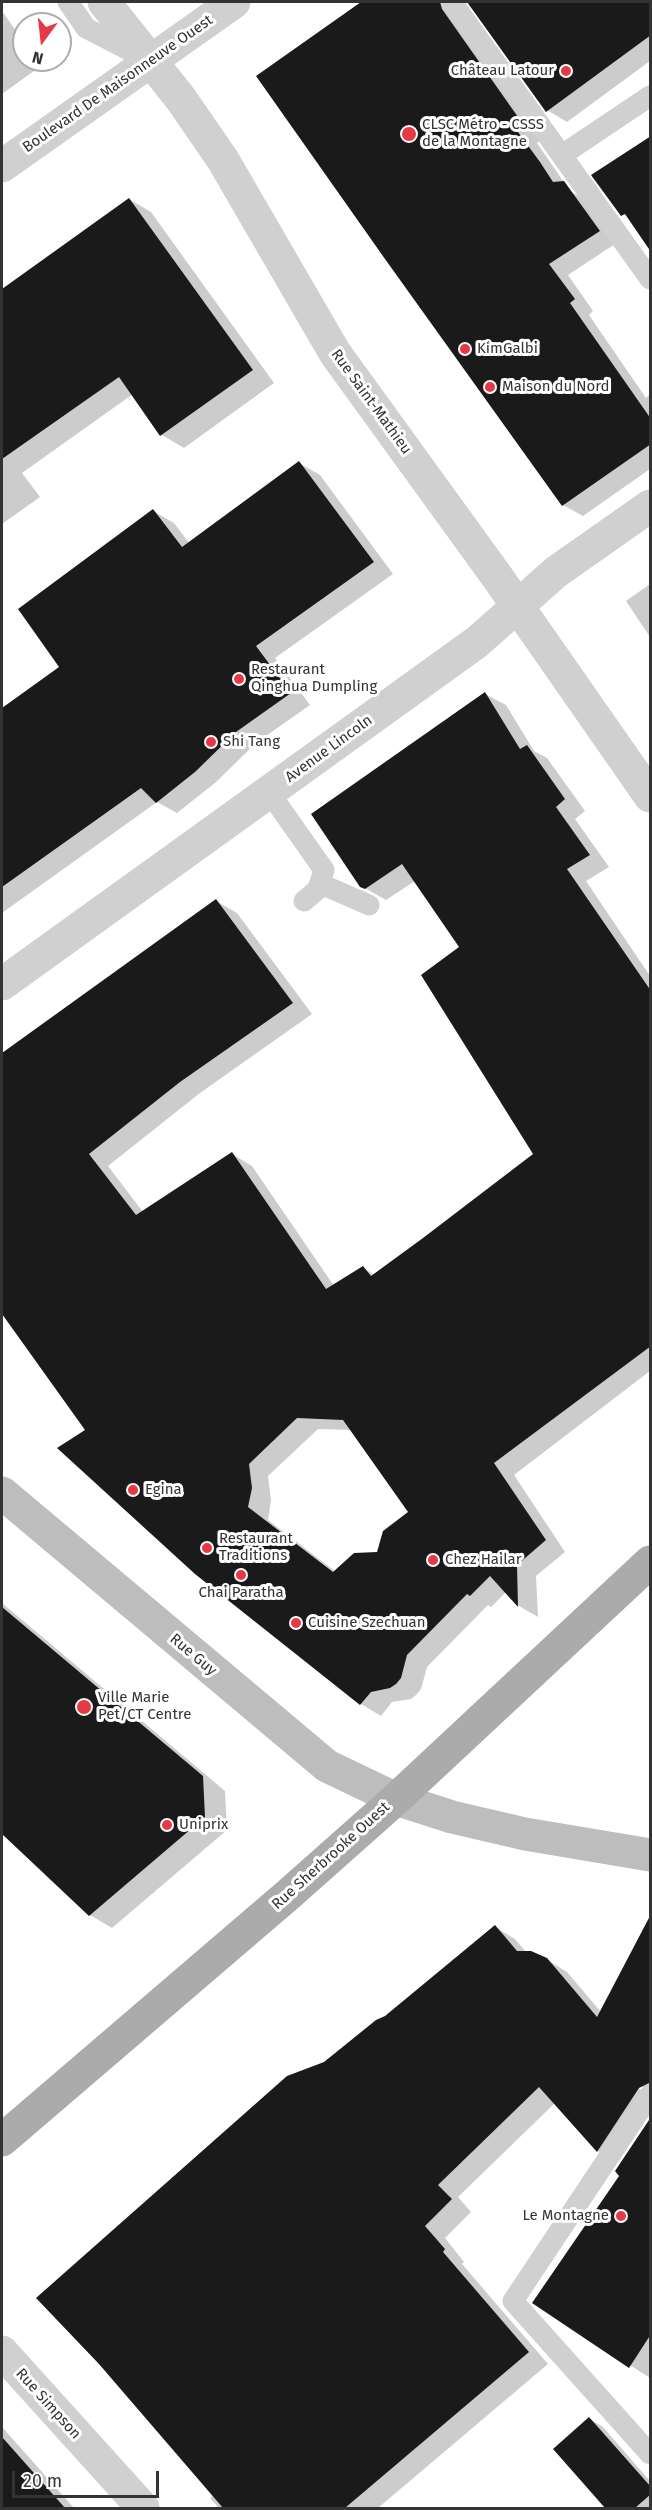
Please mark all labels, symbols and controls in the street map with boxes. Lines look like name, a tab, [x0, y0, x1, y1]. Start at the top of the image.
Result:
street label: Boulevard De Maisonneuve Ouest	[19, 11, 217, 157]
north arrow	[12, 12, 72, 72]
text: N	[30, 47, 45, 68]
place label: Château Latour	[451, 62, 554, 80]
marker: Château Latour	[559, 64, 573, 78]
place label: CLSC Métro - CSSS de la Montagne	[422, 116, 544, 151]
marker: CLSC Métro - CSSS de la Montagne	[400, 125, 418, 143]
place label: KimGalbi	[477, 340, 538, 358]
marker: KimGalbi	[458, 342, 472, 356]
street label: Rue Saint-Mathieu	[327, 346, 415, 458]
place label: Maison du Nord	[502, 378, 610, 396]
marker: Maison du Nord	[483, 380, 497, 394]
place label: Restaurant Qinghua Dumpling	[251, 661, 377, 696]
marker: Restaurant Qinghua Dumpling	[232, 672, 246, 686]
street label: Avenue Lincoln	[282, 711, 376, 787]
place label: Shi Tang	[223, 733, 280, 751]
marker: Shi Tang	[204, 735, 218, 749]
place label: Egina	[145, 1481, 182, 1499]
marker: Egina	[126, 1483, 140, 1497]
place label: Restaurant Traditions	[219, 1530, 293, 1565]
marker: Restaurant Traditions	[200, 1541, 214, 1555]
place label: Chez Hailar	[445, 1551, 521, 1569]
marker: Chez Hailar	[426, 1553, 440, 1567]
marker: Chai Paratha	[234, 1568, 248, 1582]
place label: Chai Paratha	[198, 1584, 284, 1602]
place label: Cuisine Szechuan	[308, 1614, 426, 1632]
marker: Cuisine Szechuan	[289, 1616, 303, 1630]
street label: Rue Guy	[166, 1630, 220, 1680]
place label: Ville Marie Pet/CT Centre	[98, 1689, 191, 1724]
marker: Ville Marie Pet/CT Centre	[75, 1698, 93, 1716]
street label: Rue Sherbrooke Ouest	[268, 1798, 394, 1914]
place label: Uniprix	[179, 1816, 228, 1834]
marker: Uniprix	[160, 1818, 174, 1832]
place label: Le Montagne	[522, 2207, 609, 2225]
marker: Le Montagne	[614, 2209, 628, 2223]
street label: Rue Simpson	[12, 2365, 84, 2443]
scale bar	[15, 2459, 162, 2497]
text: 20 m	[23, 2470, 62, 2492]

